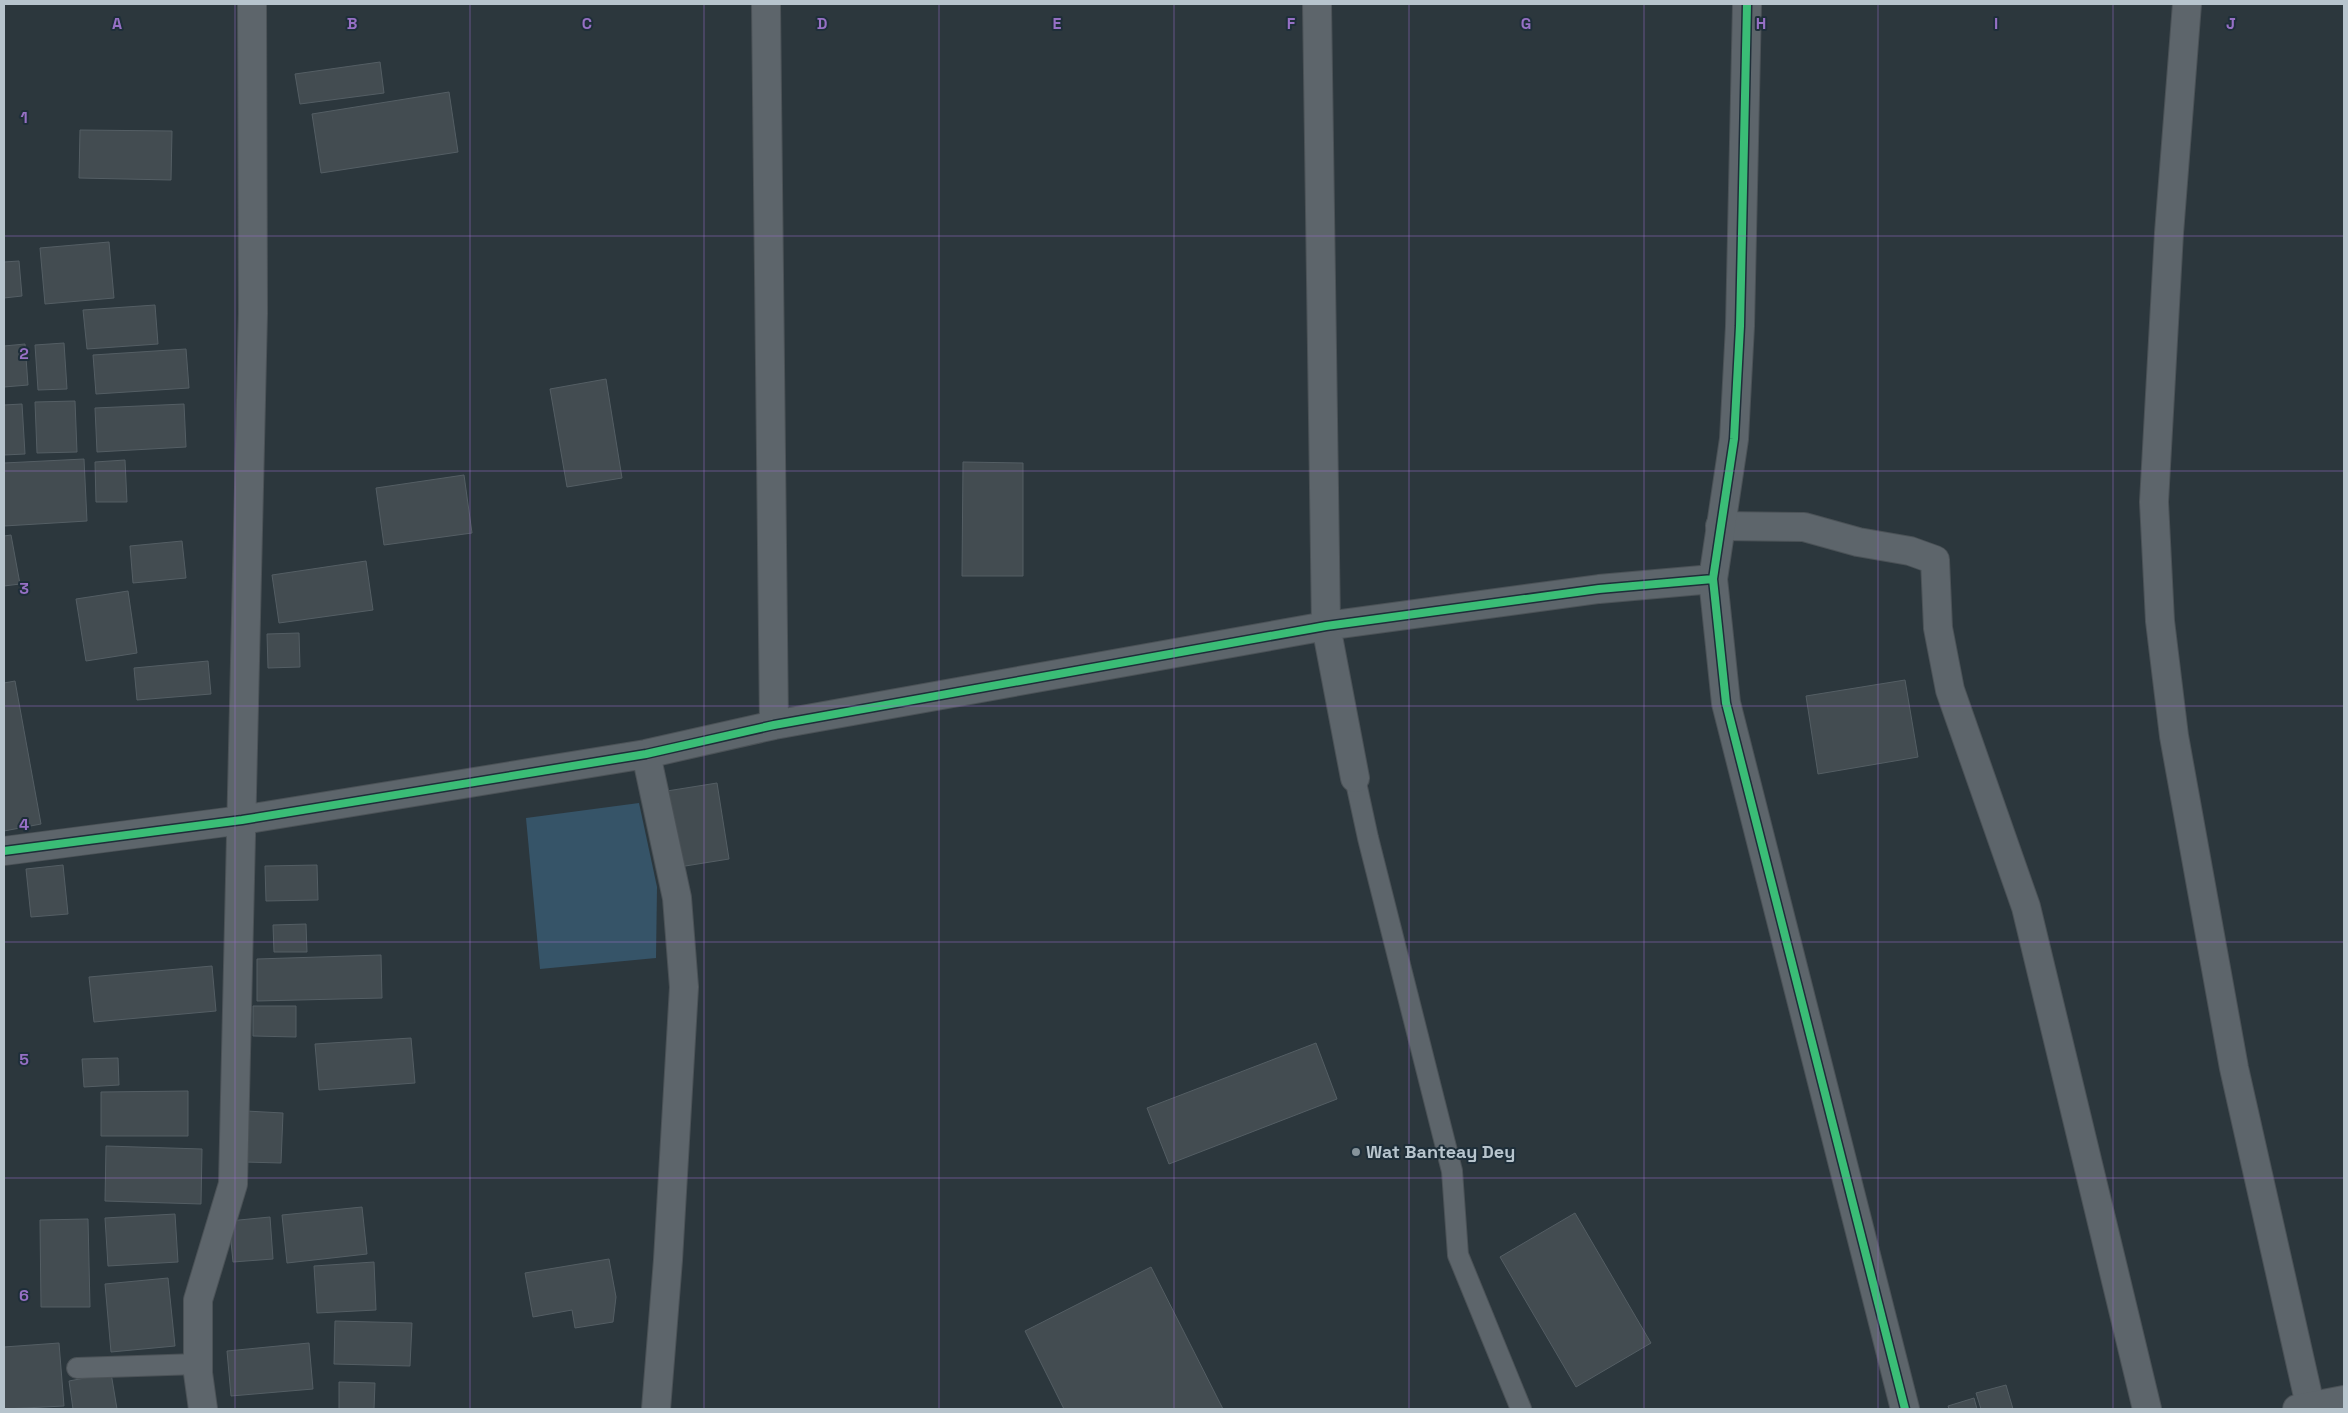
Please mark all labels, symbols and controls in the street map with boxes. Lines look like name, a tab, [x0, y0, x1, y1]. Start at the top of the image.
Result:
text: A	[112, 13, 122, 34]
text: B	[347, 13, 357, 34]
text: C	[582, 13, 592, 34]
text: D	[817, 13, 827, 34]
text: E	[1053, 13, 1062, 34]
text: F	[1287, 13, 1296, 34]
text: G	[1521, 13, 1531, 34]
text: H	[1756, 13, 1766, 34]
text: I	[1994, 13, 1998, 34]
text: J	[2226, 13, 2236, 34]
text: 1	[20, 107, 28, 128]
text: 2	[19, 343, 29, 364]
text: 3	[19, 578, 29, 599]
text: 4	[19, 814, 29, 835]
text: 5	[19, 1049, 29, 1070]
place label: Wat Banteay Dey	[1366, 1140, 1515, 1163]
marker: Wat Banteay Dey	[1350, 1146, 1362, 1158]
text: 6	[19, 1285, 29, 1306]

